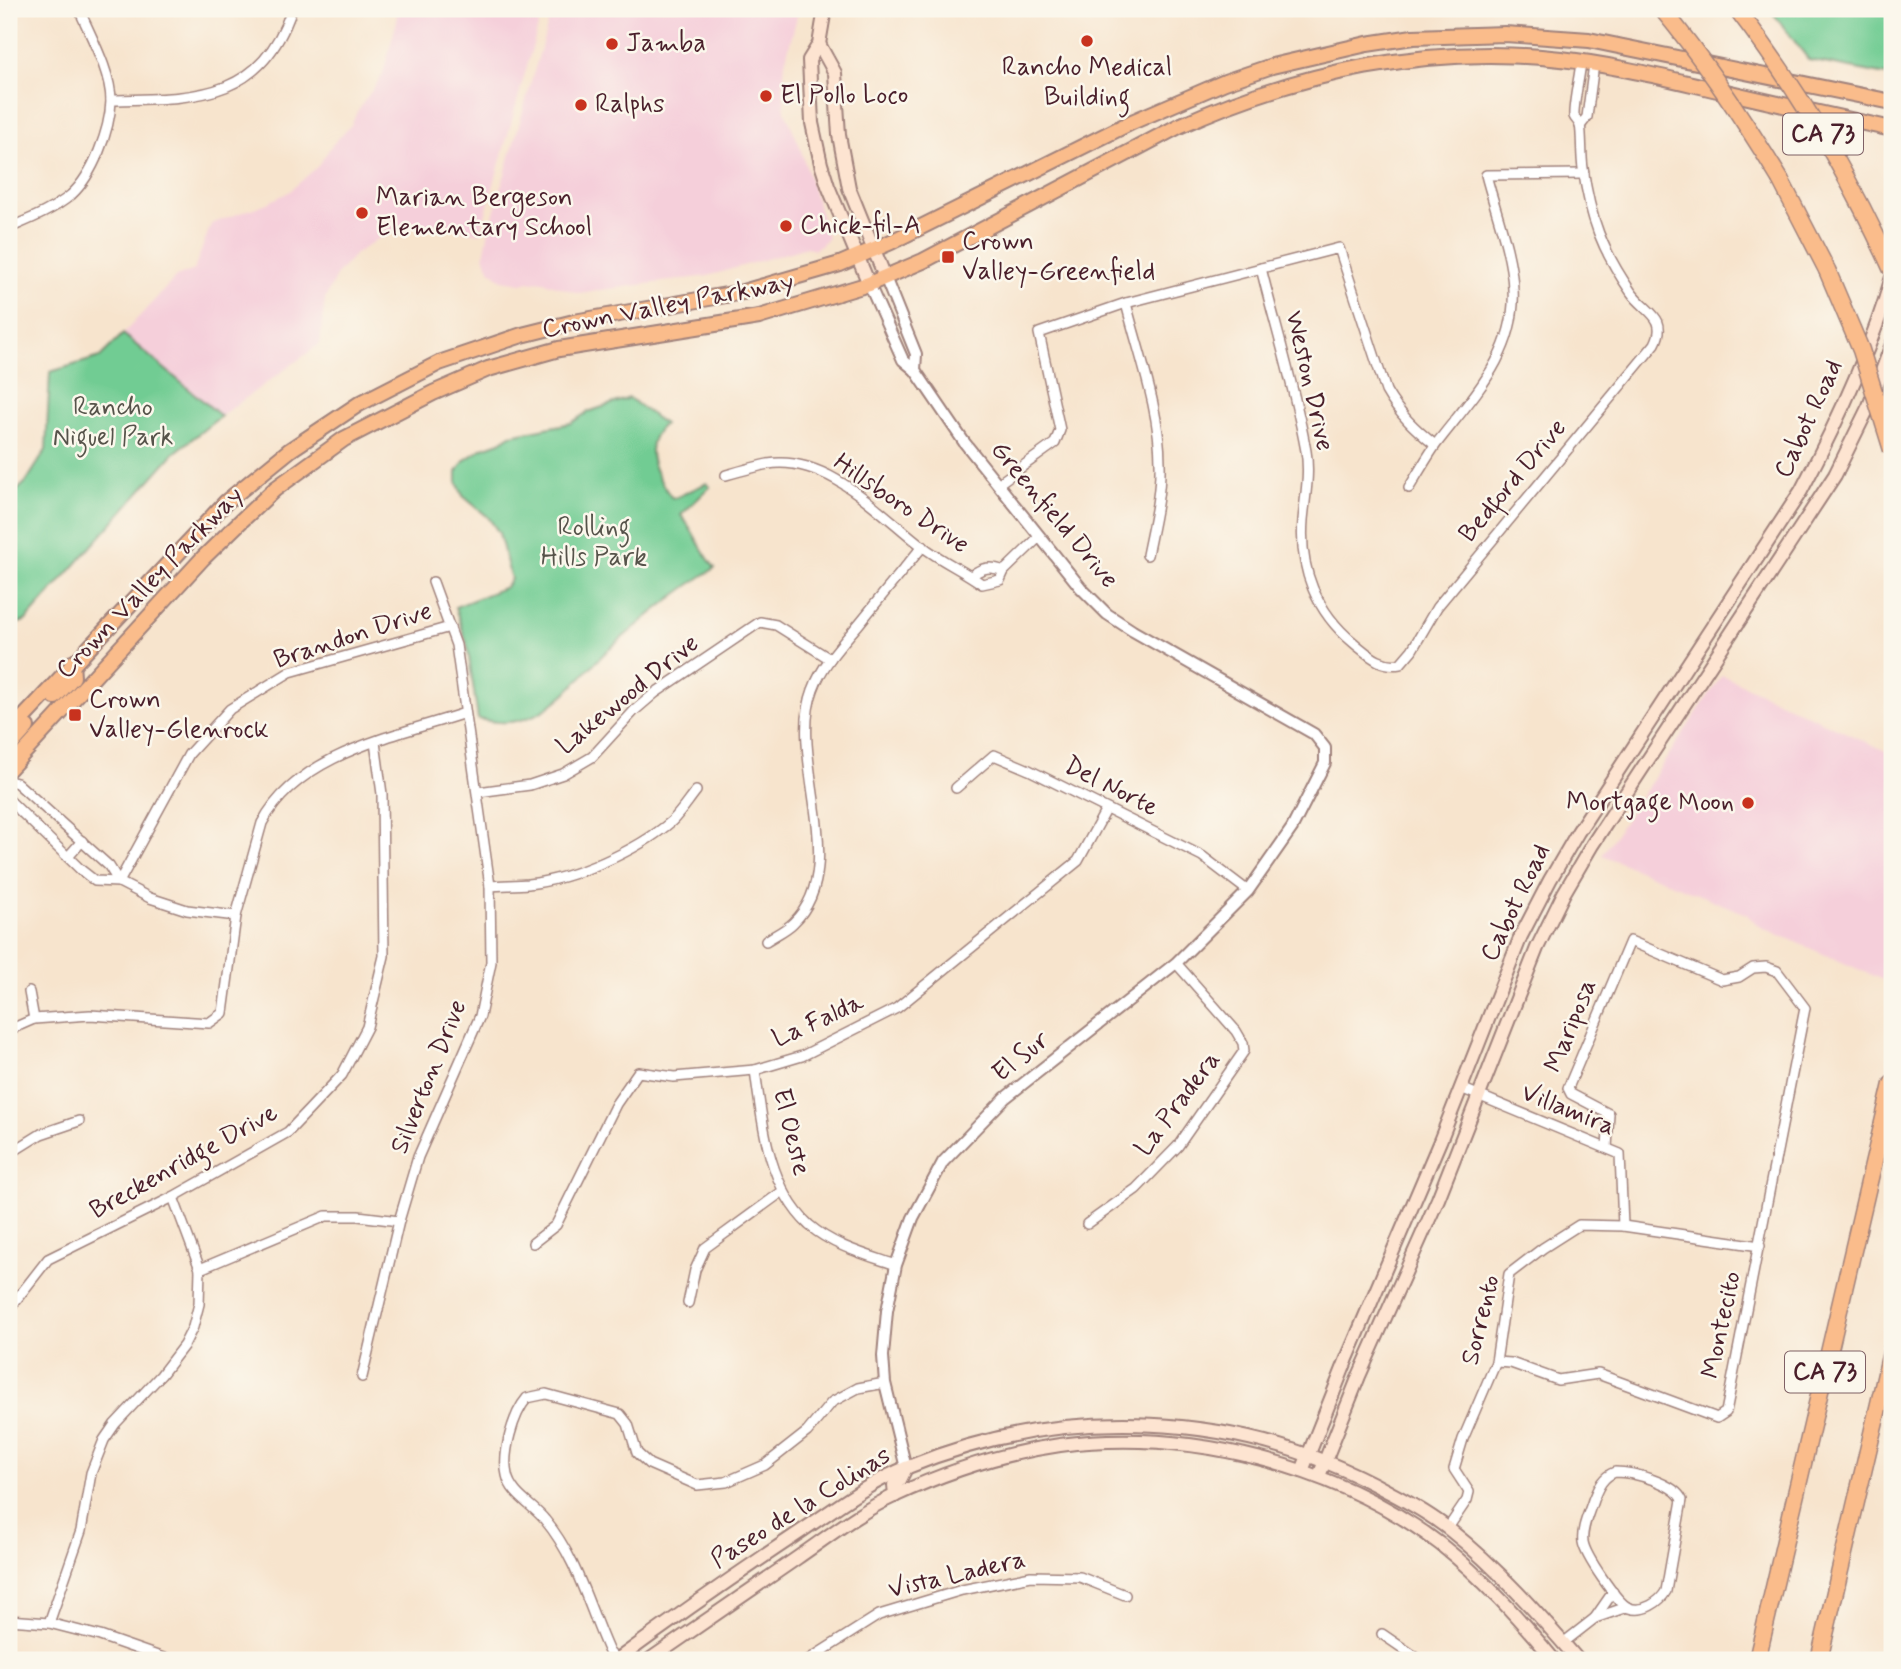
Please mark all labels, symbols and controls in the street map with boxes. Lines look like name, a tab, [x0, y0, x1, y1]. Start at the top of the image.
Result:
place label: Jamba	[626, 27, 706, 61]
marker: Rancho Medical Building	[1079, 33, 1095, 49]
marker: Jamba	[604, 36, 620, 52]
place label: Rancho Medical Building	[1002, 51, 1172, 118]
place label: El Pollo Loco	[780, 79, 908, 113]
place label: Ralphs	[595, 88, 665, 122]
marker: El Pollo Loco	[758, 88, 774, 104]
marker: Ralphs	[573, 97, 589, 113]
road number: CA 73	[1783, 114, 1863, 154]
place label: Marian Bergeson Elementary School	[376, 181, 592, 245]
marker: Marian Bergeson Elementary School	[354, 205, 370, 221]
place label: Chick-fil-A	[800, 209, 921, 243]
marker: Chick-fil-A	[778, 218, 794, 234]
place label: Crown Valley-Greenfield	[962, 225, 1155, 289]
marker: Crown Valley-Greenfield	[940, 249, 956, 265]
street label: Crown Valley Parkway	[539, 265, 797, 347]
street label: Weston Drive	[1276, 308, 1342, 454]
street label: Cabot Road	[1767, 354, 1851, 484]
park label: Rancho Niguel Park	[53, 391, 173, 458]
street label: Bedford Drive	[1451, 412, 1576, 551]
street label: Greenfield Drive	[982, 434, 1126, 596]
street label: Hillsboro Drive	[826, 446, 976, 562]
street label: Crown Valley Parkway	[49, 479, 251, 687]
park label: Rolling Hills Park	[541, 511, 647, 575]
street label: Brandon Drive	[270, 594, 436, 678]
street label: Lakewood Drive	[550, 627, 706, 763]
place label: Crown Valley-Glenrock	[89, 683, 269, 747]
marker: Crown Valley-Glenrock	[67, 707, 83, 723]
street label: Del Norte	[1058, 749, 1164, 825]
place label: Mortgage Moon	[1566, 786, 1734, 823]
marker: Mortgage Moon	[1740, 795, 1756, 811]
street label: Cabot Road	[1473, 839, 1559, 967]
street label: Mariposa	[1537, 974, 1605, 1078]
street label: La Falda	[767, 986, 869, 1056]
street label: Silverton Drive	[383, 995, 475, 1159]
street label: El Sur	[985, 1023, 1057, 1090]
street label: La Pradera	[1127, 1044, 1229, 1164]
street label: Villamira	[1516, 1076, 1620, 1144]
street label: El Oeste	[764, 1085, 818, 1179]
street label: Breckenridge Drive	[84, 1096, 286, 1230]
street label: Montecito	[1694, 1268, 1750, 1382]
street label: Sorrento	[1453, 1271, 1509, 1369]
road number: CA 73	[1785, 1352, 1865, 1392]
street label: Paseo de la Colinas	[705, 1439, 897, 1577]
street label: Vista Ladera	[885, 1543, 1029, 1607]

